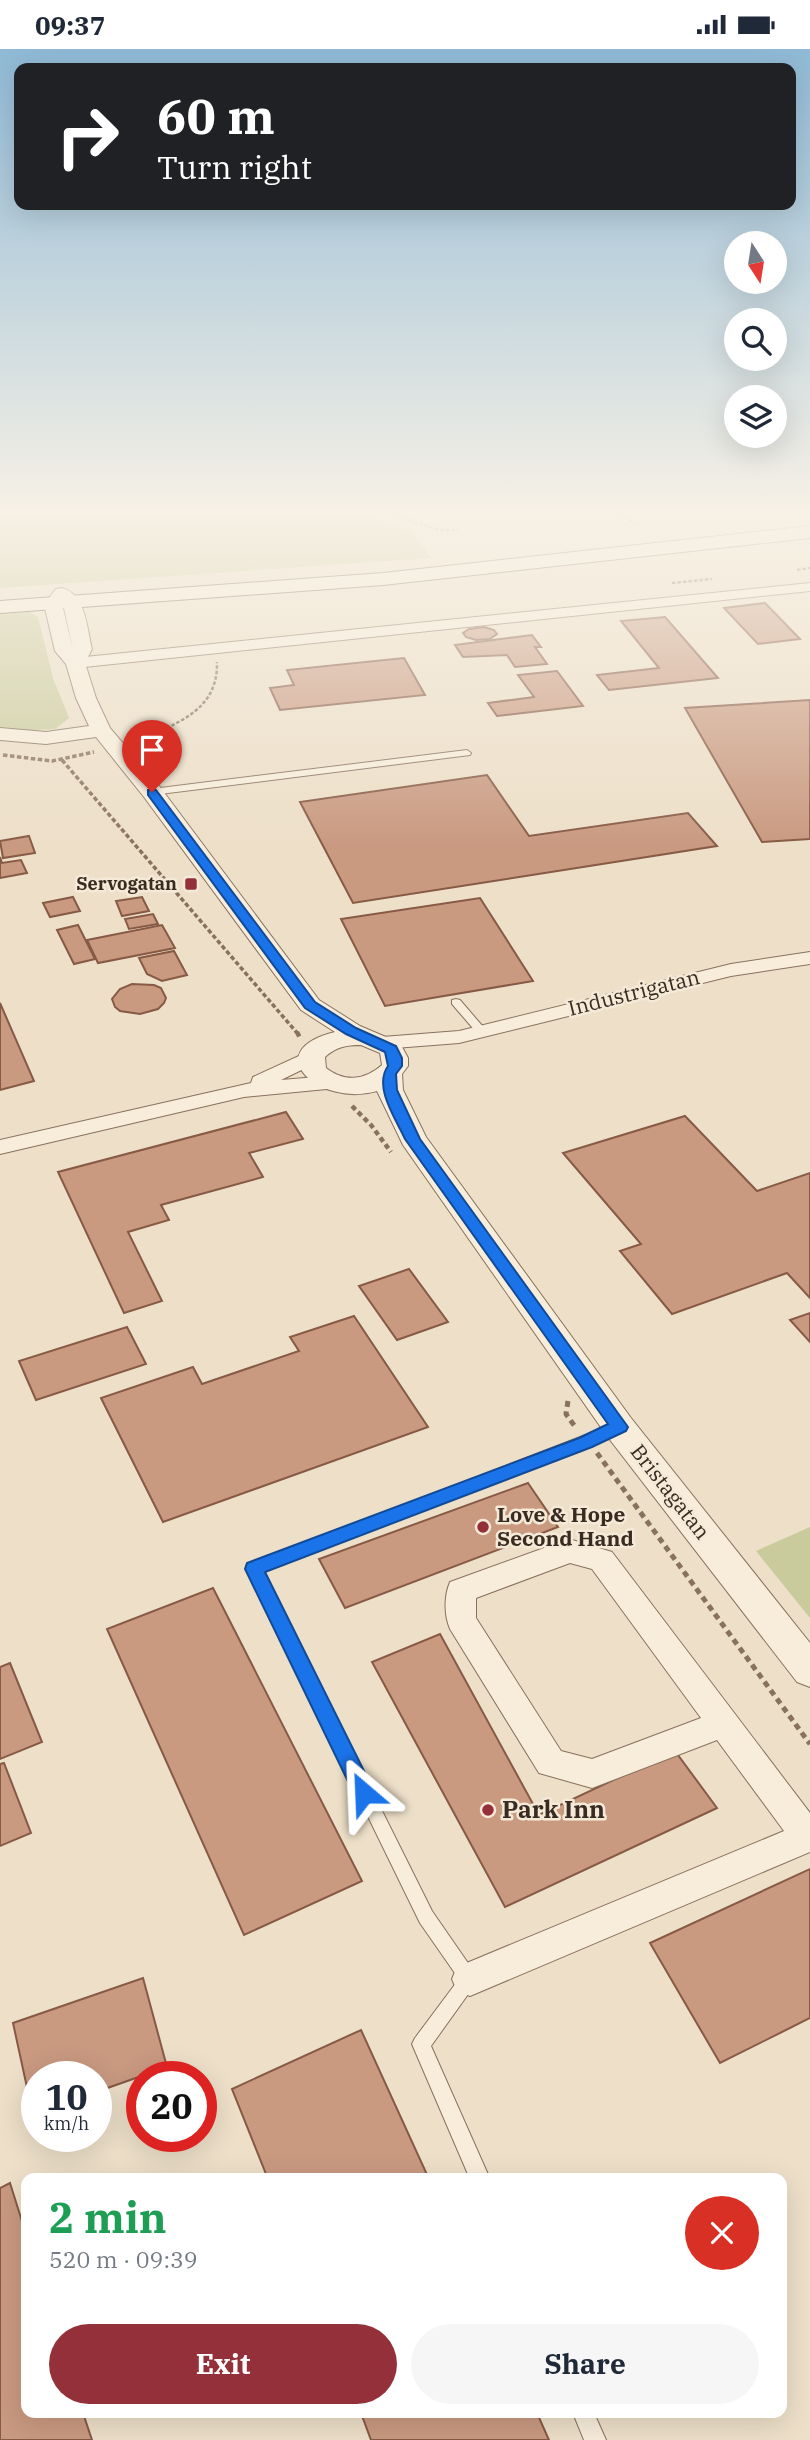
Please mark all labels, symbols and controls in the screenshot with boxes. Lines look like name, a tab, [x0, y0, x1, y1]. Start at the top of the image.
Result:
text: 09:37	[35, 8, 105, 42]
text: 60 m	[157, 84, 275, 147]
icon: right	[42, 91, 133, 182]
text: Turn right	[157, 146, 312, 188]
north arrow	[724, 231, 788, 294]
map controls	[724, 231, 787, 448]
button: search	[724, 308, 787, 371]
button: layers	[724, 385, 787, 448]
pin	[122, 720, 182, 792]
icon: arrive	[133, 731, 171, 769]
place label: Servogatan	[76, 872, 177, 895]
marker: Servogatan	[183, 876, 199, 892]
street label: Industrigatan	[565, 962, 703, 1022]
street label: Bristagatan	[625, 1438, 717, 1545]
place label: Love & Hope Second Hand	[497, 1500, 634, 1552]
marker: Love & Hope Second Hand	[475, 1519, 491, 1535]
position arrow	[327, 1756, 401, 1830]
place label: Park Inn	[502, 1793, 605, 1825]
marker: Park Inn	[480, 1802, 496, 1818]
speed limit sign: 20	[126, 2061, 217, 2152]
text: 10	[45, 2074, 88, 2120]
text: km/h	[44, 2112, 89, 2135]
text: 2 min	[49, 2190, 167, 2245]
button: close	[685, 2196, 759, 2270]
text: 520 m · 09:39	[49, 2244, 198, 2274]
button: Exit	[49, 2324, 397, 2404]
button: Share	[411, 2324, 759, 2404]

